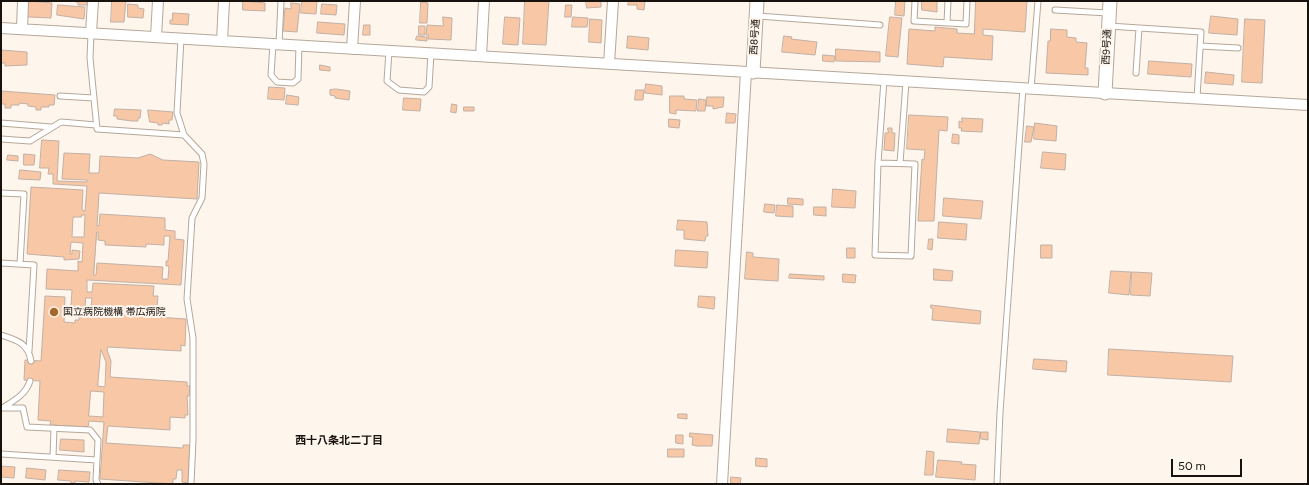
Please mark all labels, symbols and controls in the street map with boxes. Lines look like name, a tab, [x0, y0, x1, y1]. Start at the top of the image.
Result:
street label: 西8号通	[748, 19, 762, 55]
street label: 西9号通	[1100, 29, 1114, 65]
marker: 国立病院機構 帯広病院	[48, 306, 60, 318]
place label: 国立病院機構 帯広病院	[63, 306, 165, 318]
district label: 西十八条北二丁目	[295, 434, 383, 448]
scale bar	[1173, 451, 1244, 477]
text: 50 m	[1178, 459, 1206, 473]

